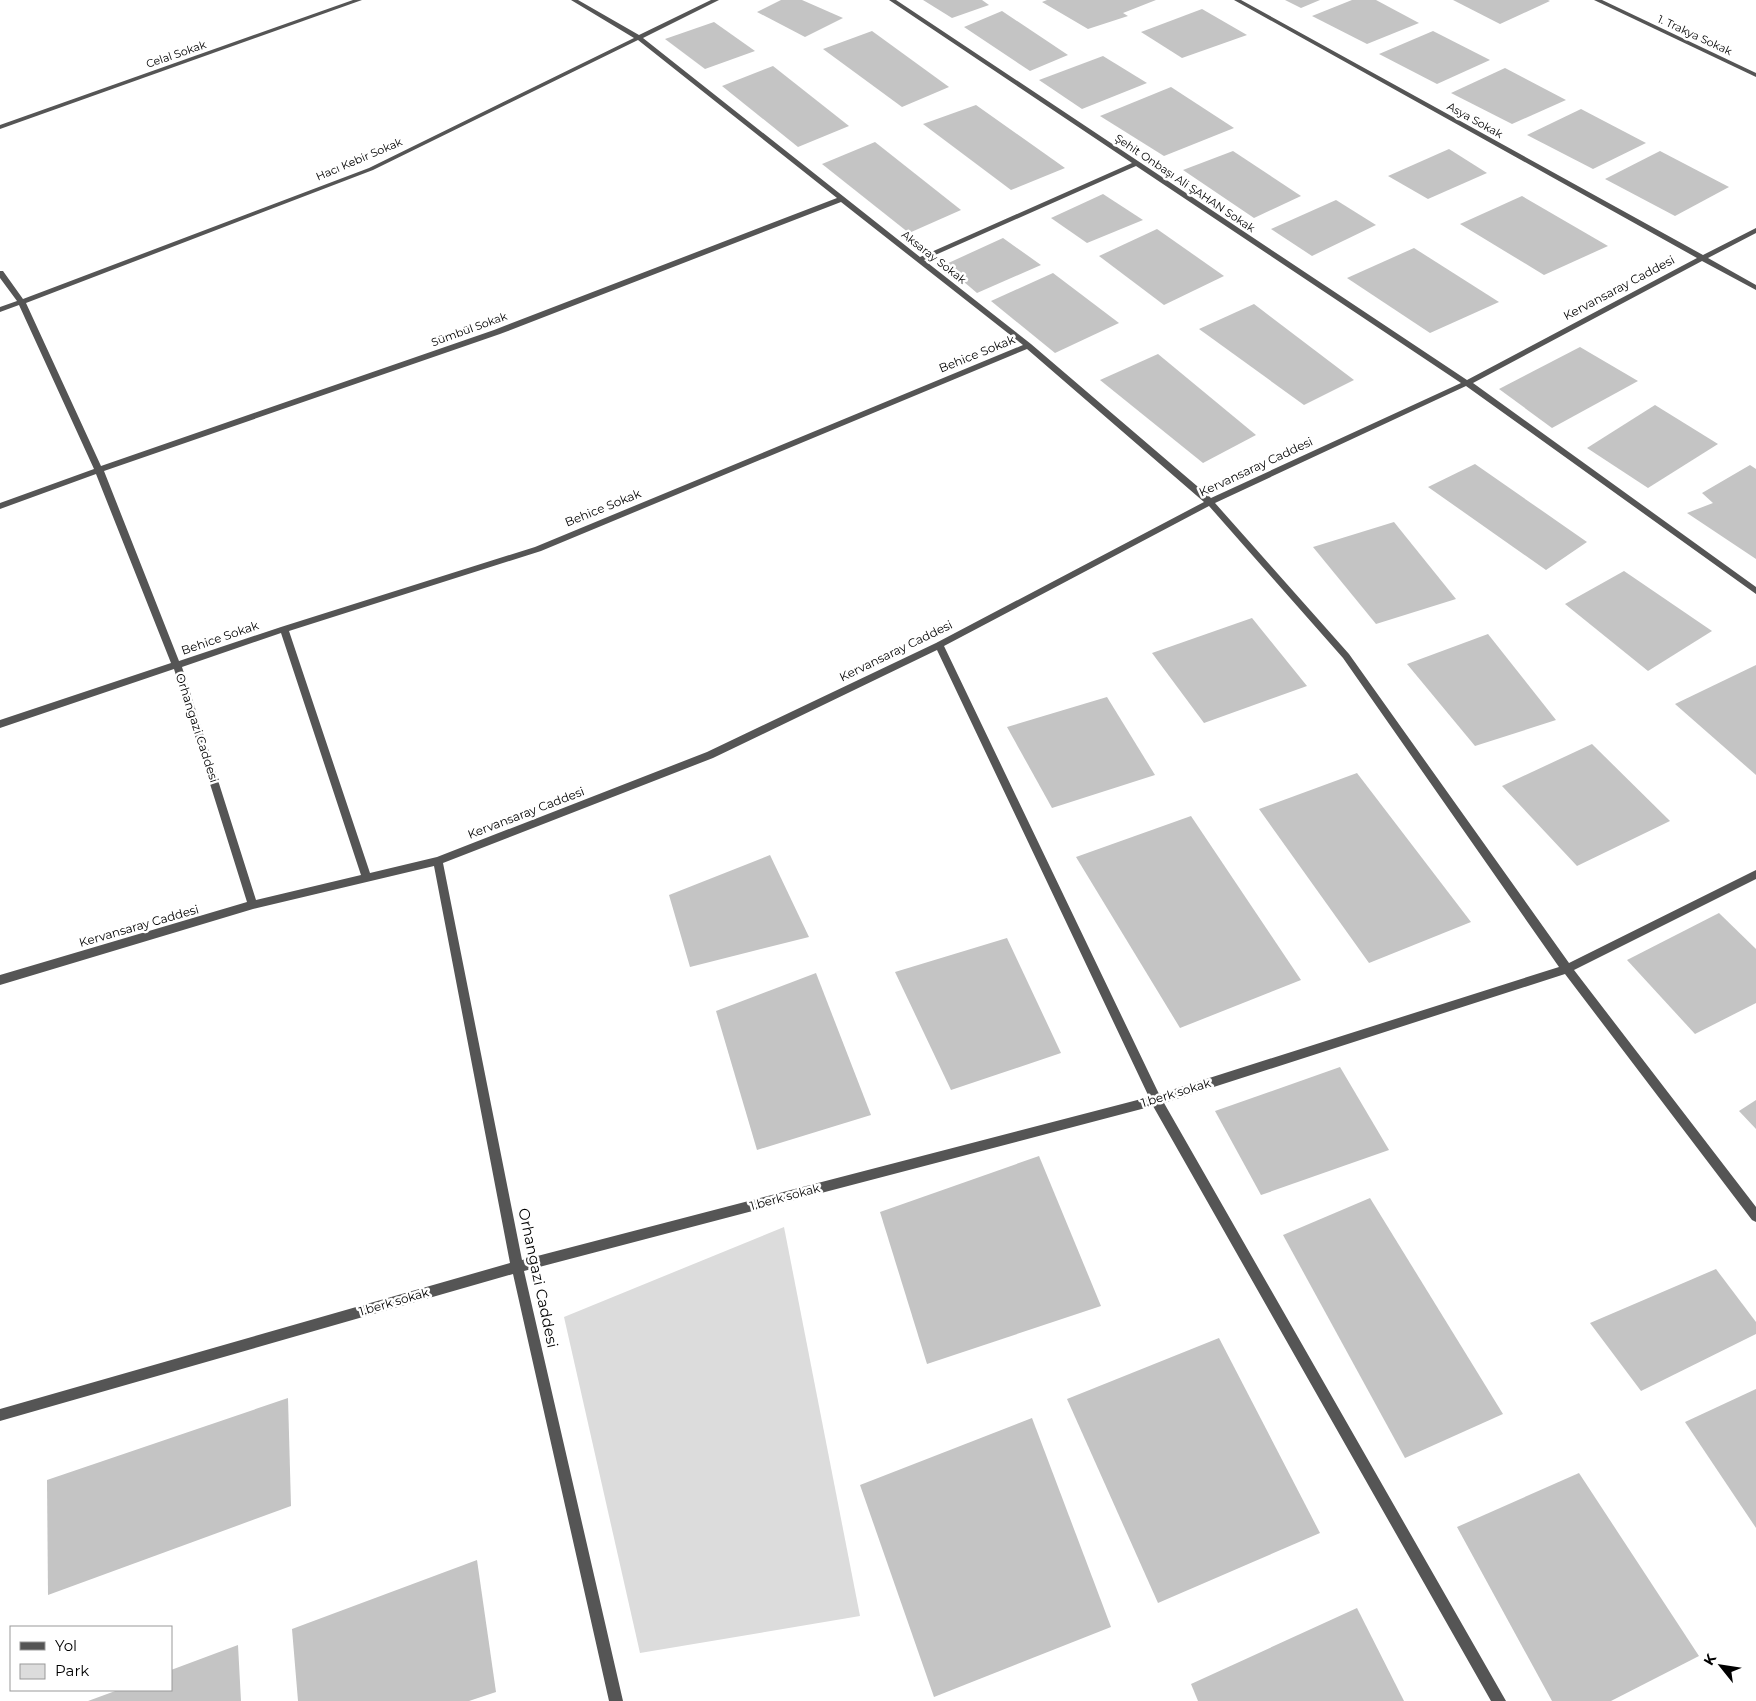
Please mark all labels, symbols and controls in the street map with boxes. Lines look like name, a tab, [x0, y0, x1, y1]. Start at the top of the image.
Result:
street label: 1. Trakya Sokak	[1656, 12, 1735, 59]
street label: Celal Sokak	[144, 37, 208, 71]
street label: Asya Sokak	[1445, 99, 1506, 141]
street label: Şehit Onbaşı Ali ŞAHAN Sokak	[1112, 131, 1258, 235]
street label: Hacı Kebir Sokak	[314, 134, 405, 184]
street label: Aksaray Sokak	[899, 227, 970, 287]
street label: Kervansaray Caddesi	[1561, 252, 1677, 323]
street label: Sümbül Sokak	[429, 309, 509, 349]
street label: Behice Sokak	[936, 331, 1018, 376]
street label: Kervansaray Caddesi	[1197, 434, 1315, 500]
street label: Behice Sokak	[562, 485, 644, 530]
street label: Behice Sokak	[179, 617, 261, 658]
street label: Kervansaray Caddesi	[837, 617, 955, 684]
street label: Orhangazi Caddesi	[173, 671, 222, 784]
street label: Kervansaray Caddesi	[465, 783, 586, 842]
street label: Kervansaray Caddesi	[77, 901, 200, 950]
street label: 1.berk sokak	[1139, 1075, 1213, 1110]
street label: 1.berk sokak	[748, 1180, 822, 1213]
street label: Orhangazi Caddesi	[514, 1206, 563, 1350]
street label: 1.berk sokak	[357, 1284, 431, 1319]
legend	[10, 1626, 172, 1691]
text: Yol	[55, 1636, 77, 1655]
north arrow	[1696, 1641, 1746, 1691]
text: K	[1699, 1650, 1720, 1668]
text: Park	[55, 1661, 89, 1680]

